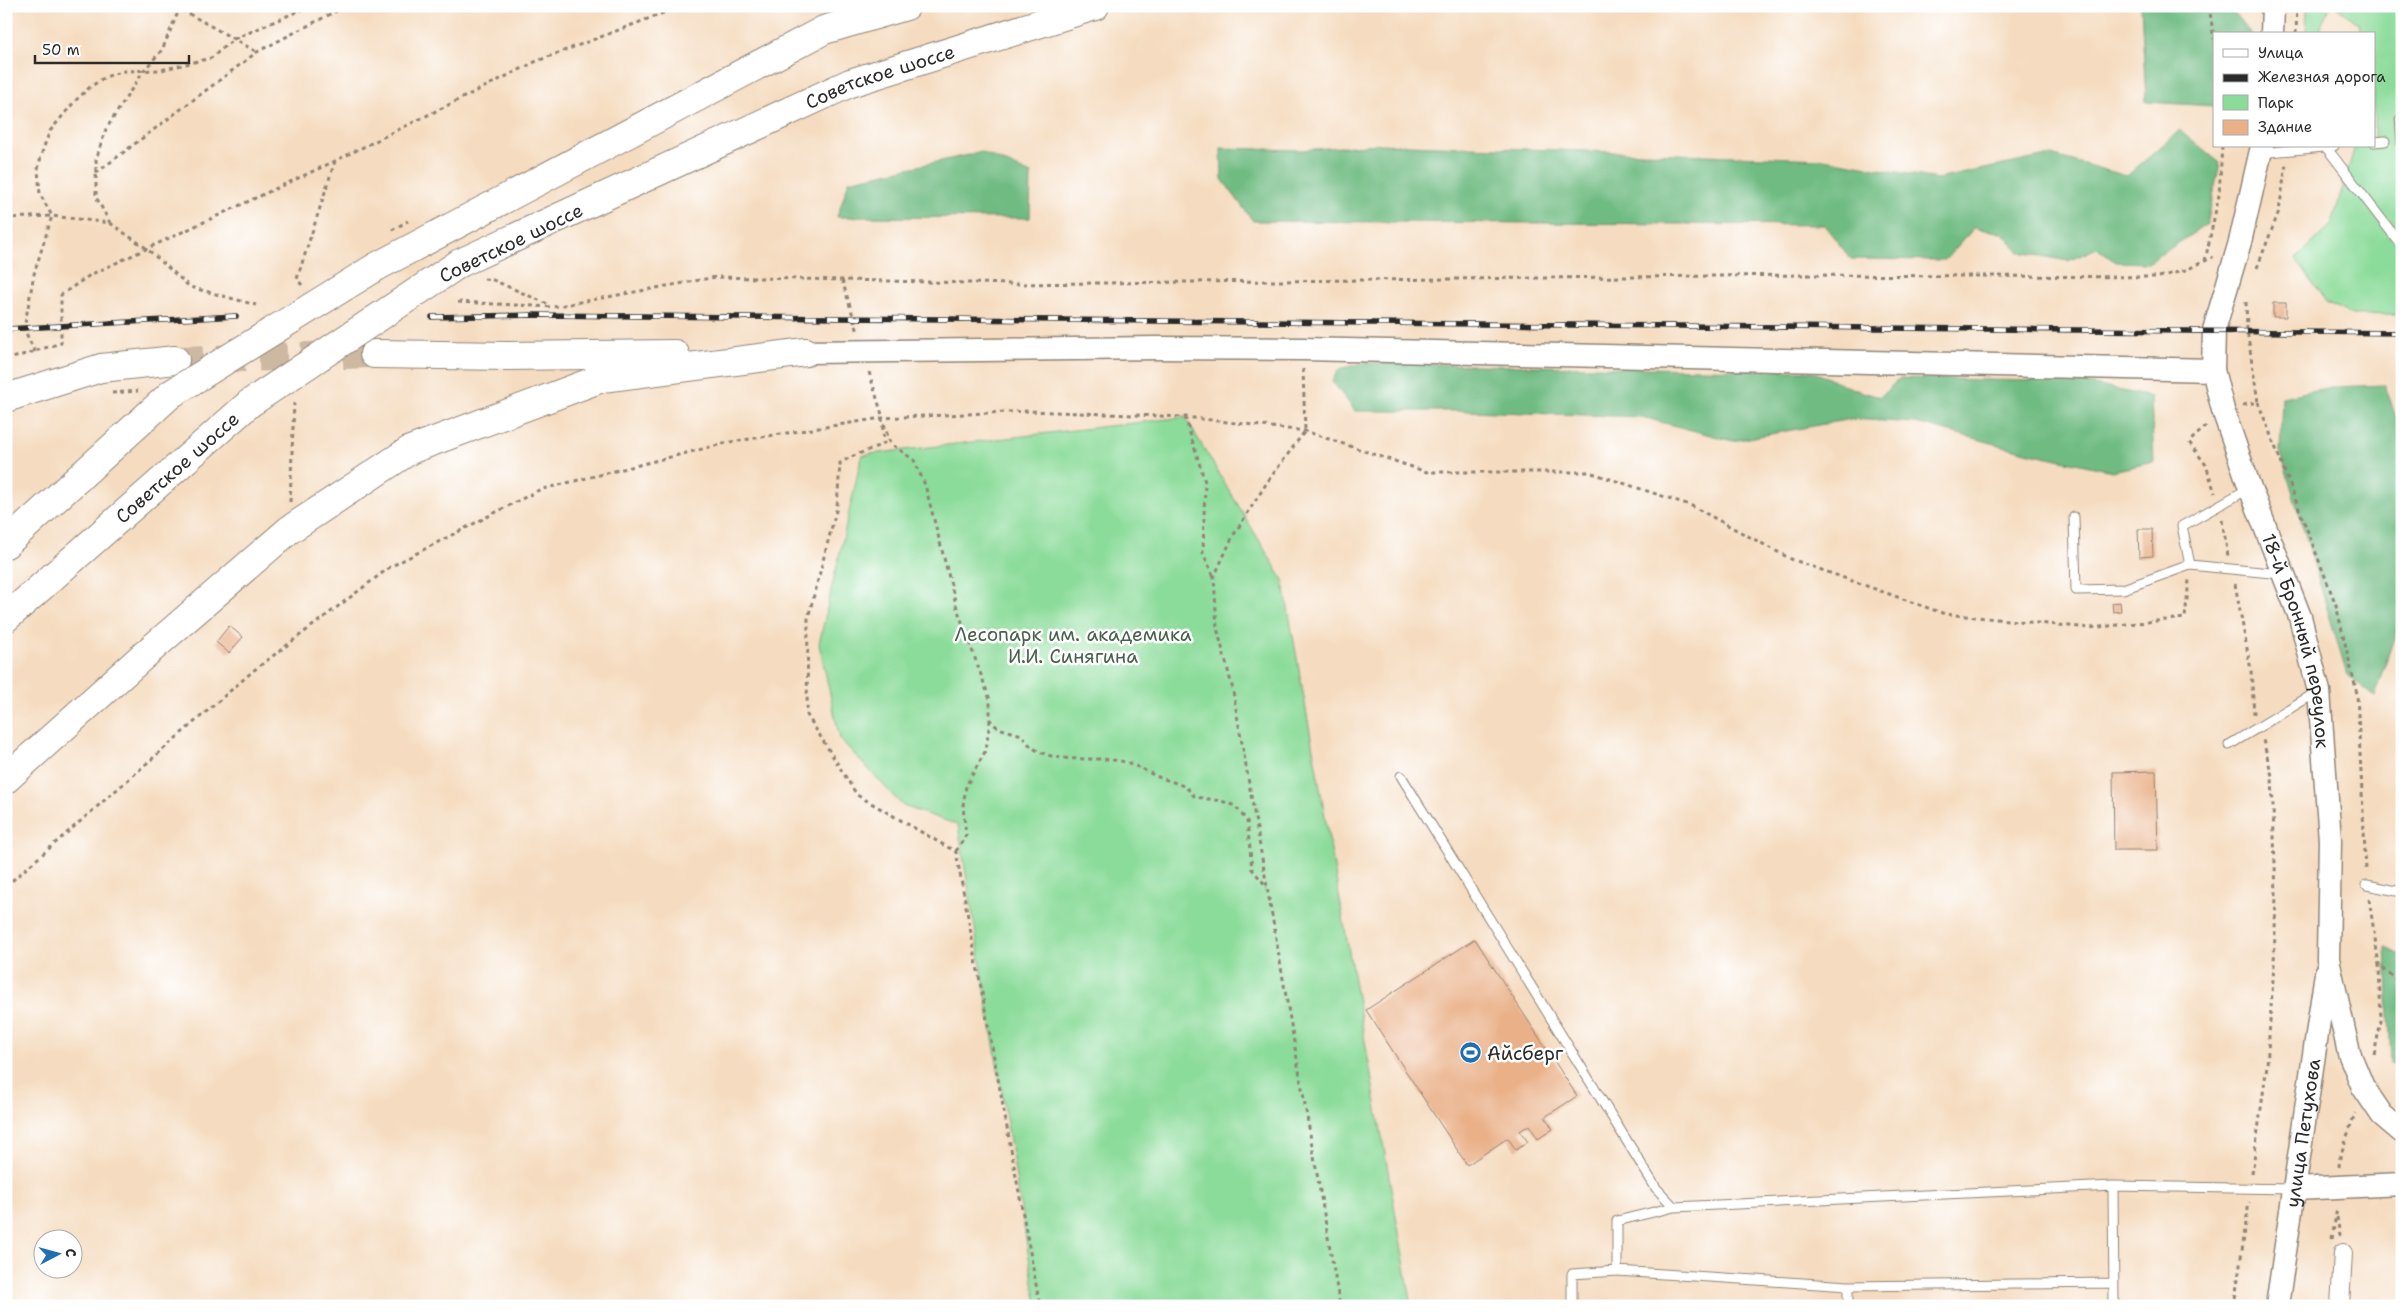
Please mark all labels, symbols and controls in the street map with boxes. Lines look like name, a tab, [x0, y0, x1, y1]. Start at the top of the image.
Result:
scale bar	[35, 32, 189, 64]
legend	[2213, 32, 2376, 148]
street label: Советское шоссе	[801, 38, 958, 115]
text: 50 m	[42, 40, 80, 60]
text: Улица	[2258, 43, 2304, 63]
text: Железная дорога	[2258, 67, 2386, 87]
text: Парк	[2258, 93, 2294, 113]
text: Здание	[2258, 117, 2312, 137]
street label: Советское шоссе	[435, 197, 587, 289]
street label: Советское шоссе	[110, 406, 244, 529]
street label: 18-й Бронный переулок	[2256, 530, 2336, 749]
park label: Лесопарк им. академика И.И. Синягина	[954, 622, 1192, 669]
sports icon: Айсберг	[1459, 1041, 1483, 1065]
place label: Айсберг	[1487, 1041, 1564, 1066]
street label: улица Петухова	[2279, 1056, 2326, 1209]
north arrow	[32, 1230, 82, 1280]
text: С	[62, 1247, 80, 1258]

